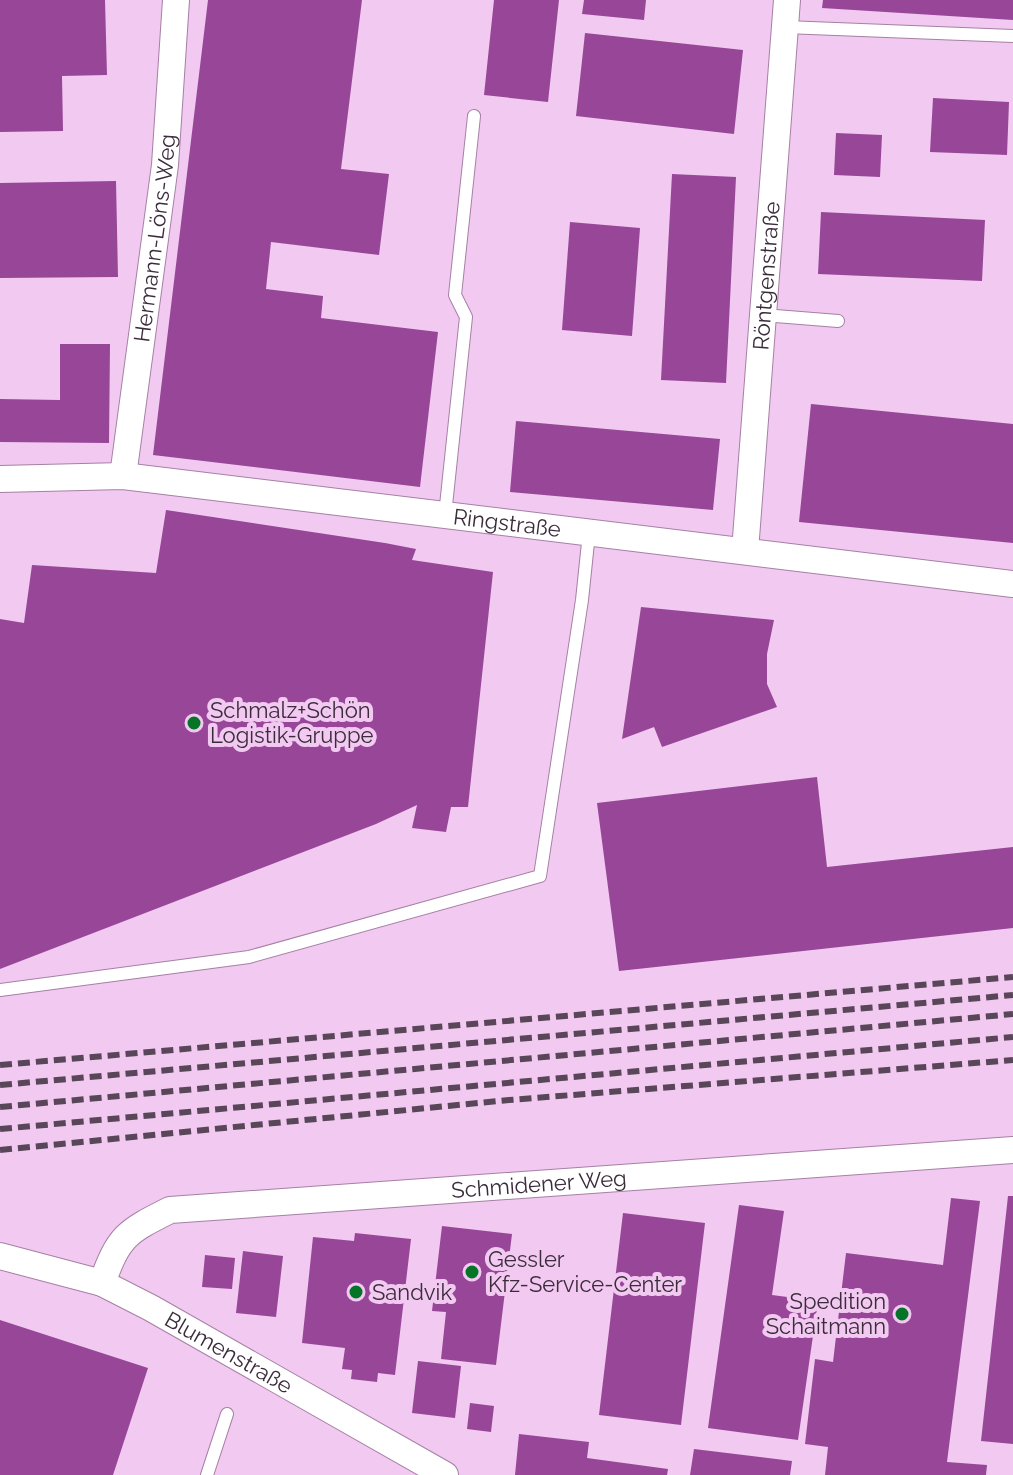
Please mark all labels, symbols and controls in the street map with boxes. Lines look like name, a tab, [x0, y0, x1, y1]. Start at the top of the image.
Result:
street label: Hermann-Löns-Weg	[128, 133, 180, 344]
street label: Röntgenstraße	[747, 200, 785, 351]
street label: Ringstraße	[452, 503, 563, 542]
place label: Schmalz+Schön Logistik-Gruppe	[210, 697, 373, 748]
marker: Schmalz+Schön Logistik-Gruppe	[185, 714, 203, 732]
street label: Schmidener Weg	[450, 1165, 628, 1203]
place label: Gessler Kfz-Service-Center	[488, 1246, 682, 1297]
marker: Gessler Kfz-Service-Center	[463, 1263, 481, 1281]
place label: Sandvik	[372, 1279, 452, 1305]
marker: Sandvik	[347, 1283, 365, 1301]
place label: Spedition Schaitmann	[766, 1288, 886, 1339]
marker: Spedition Schaitmann	[893, 1305, 911, 1323]
street label: Blumenstraße	[160, 1306, 297, 1399]

